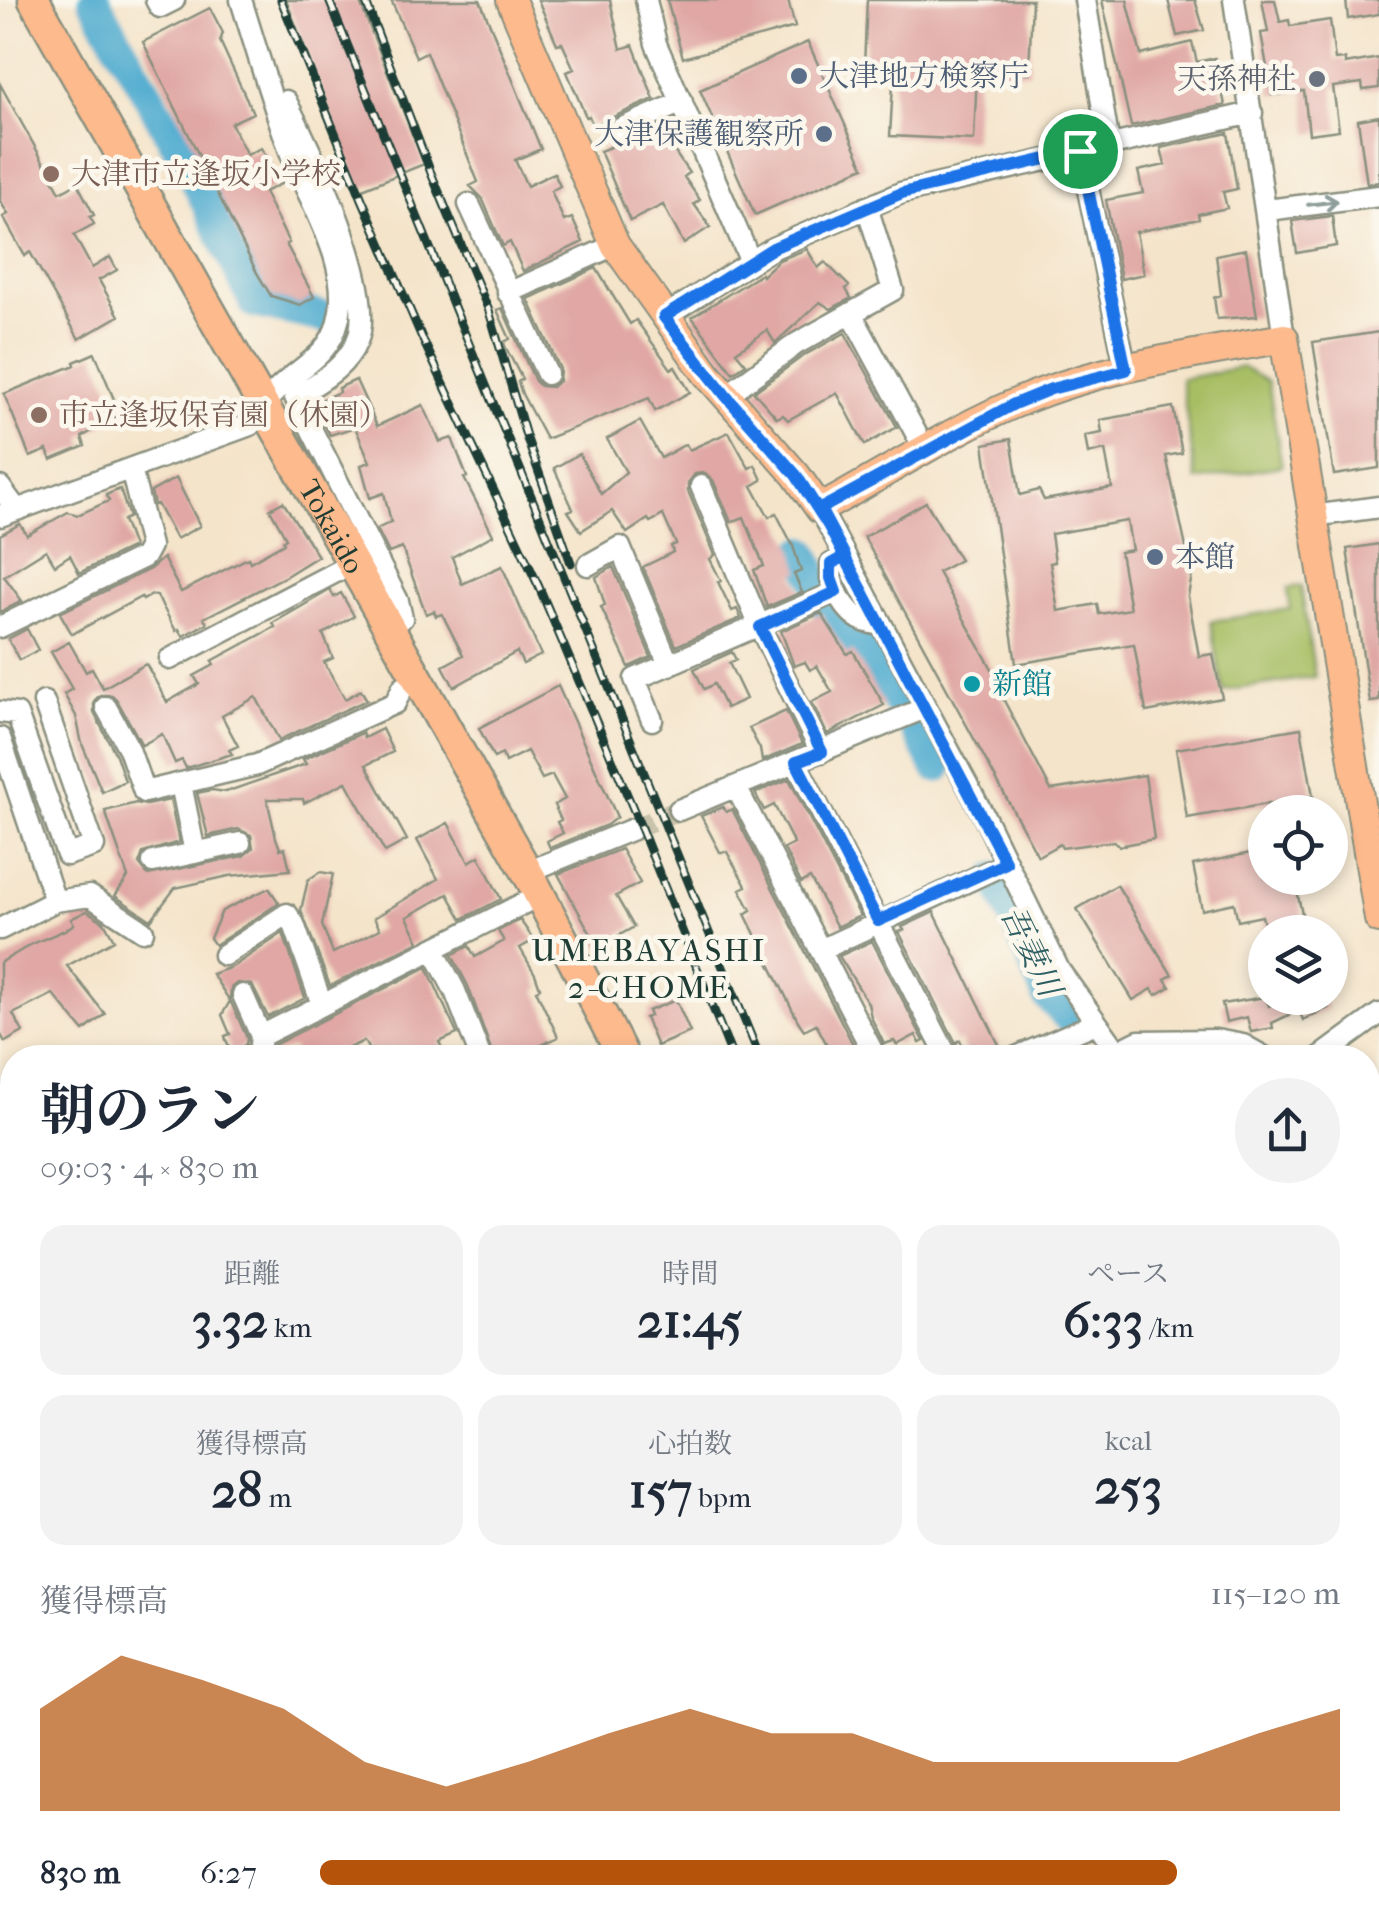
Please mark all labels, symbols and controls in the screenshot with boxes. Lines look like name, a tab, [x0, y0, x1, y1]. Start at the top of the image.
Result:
place label: 大津地方検察庁	[819, 59, 1029, 94]
place label: 天孫神社	[1177, 62, 1297, 97]
marker: 大津地方検察庁	[788, 65, 810, 87]
marker: 天孫神社	[1306, 68, 1328, 90]
pin	[1038, 109, 1123, 194]
place label: 大津保護観察所	[594, 117, 804, 152]
marker: 大津保護観察所	[813, 123, 835, 145]
icon: arrive	[1053, 124, 1108, 179]
place label: 大津市立逢坂小学校	[71, 157, 341, 192]
marker: 大津市立逢坂小学校	[40, 163, 62, 185]
one-way arrow	[1306, 193, 1339, 212]
place label: 市立逢坂保育園（休園）	[59, 398, 389, 433]
marker: 市立逢坂保育園（休園）	[28, 404, 50, 426]
street label: Tokaido	[291, 474, 372, 580]
place label: 本館	[1175, 540, 1235, 575]
marker: 本館	[1144, 546, 1166, 568]
place label: 新館	[992, 667, 1052, 702]
marker: 新館	[961, 673, 983, 695]
map controls	[1248, 795, 1348, 1015]
button: locate	[1248, 795, 1348, 895]
water label: 吾妻川	[993, 900, 1070, 1005]
button: layers	[1248, 915, 1348, 1015]
district label: UMEBAYASHI 2-CHOME	[531, 932, 767, 1006]
button: share	[1235, 1078, 1340, 1183]
text: 朝のラン	[40, 1079, 260, 1143]
text: 09:03 · 4 × 830 m	[40, 1149, 258, 1186]
text: 距離	[224, 1257, 280, 1290]
text: 時間	[662, 1257, 718, 1290]
text: ペース	[1087, 1257, 1170, 1290]
text: 3.32	[192, 1291, 268, 1350]
text: 21:45	[637, 1291, 743, 1350]
text: 6:33	[1063, 1291, 1143, 1350]
text: km	[268, 1311, 312, 1344]
text: /km	[1143, 1311, 1194, 1344]
text: kcal	[1105, 1424, 1152, 1457]
text: 獲得標高	[196, 1427, 308, 1460]
text: 心拍数	[648, 1427, 732, 1460]
text: 253	[1094, 1457, 1162, 1516]
text: 28	[212, 1461, 262, 1520]
text: 157	[629, 1461, 692, 1520]
text: m	[262, 1481, 292, 1514]
text: bpm	[692, 1481, 751, 1514]
text: 115–120 m	[1211, 1575, 1340, 1612]
text: 獲得標高	[40, 1583, 168, 1620]
text: 830 m	[40, 1854, 120, 1891]
text: 6:27	[200, 1854, 257, 1891]

